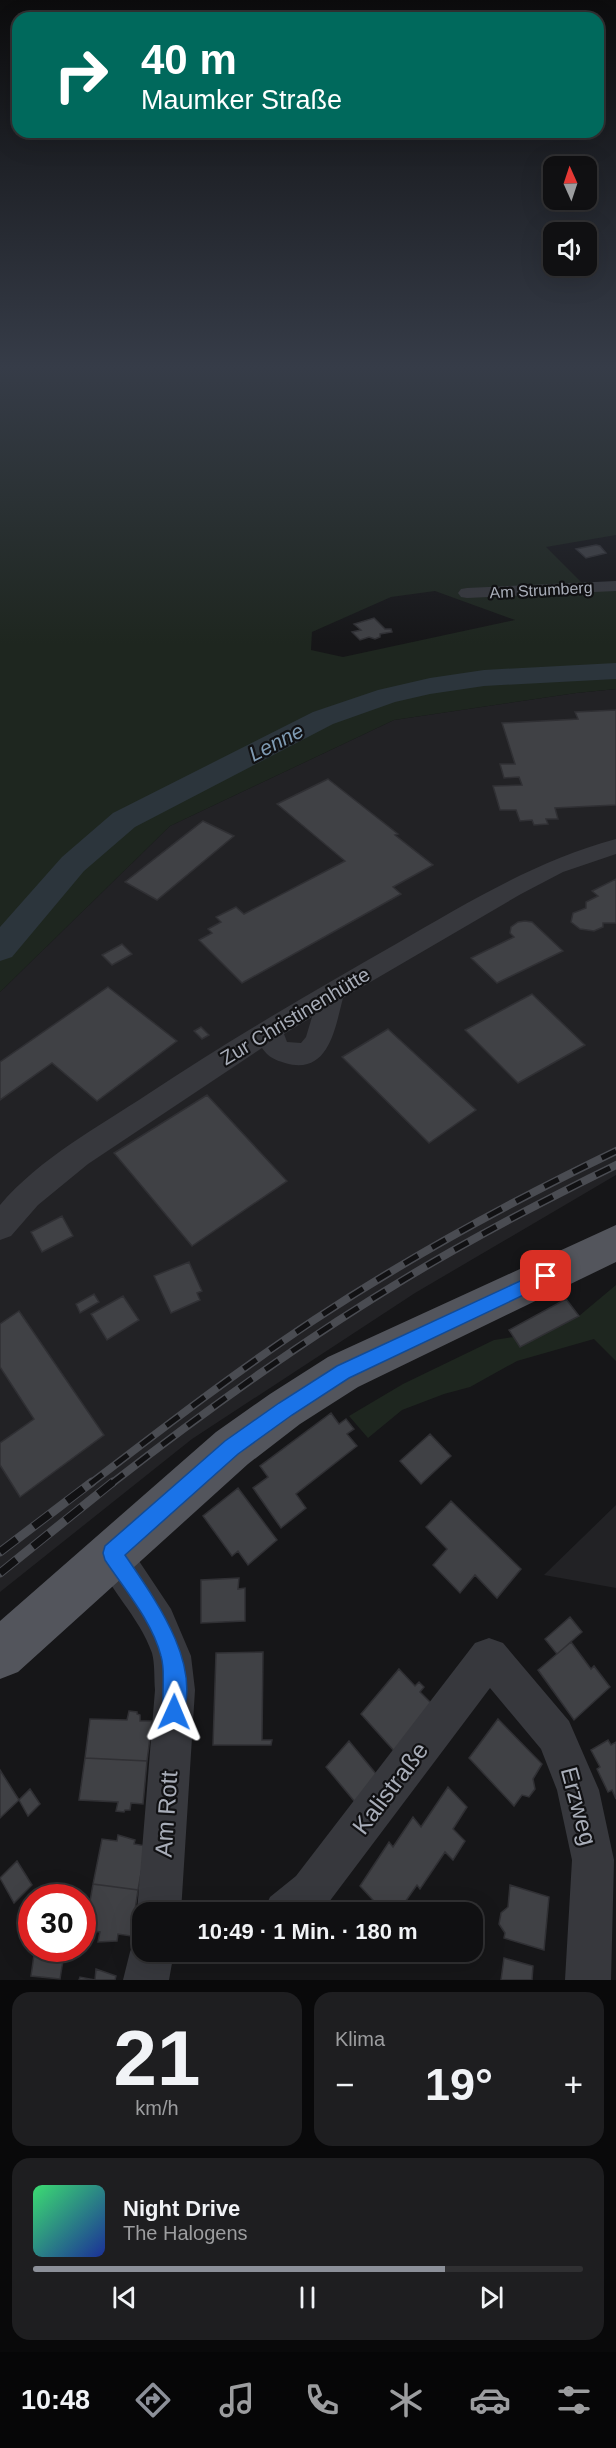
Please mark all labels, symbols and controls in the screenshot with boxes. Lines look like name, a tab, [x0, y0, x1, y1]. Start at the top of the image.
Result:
icon: right	[42, 36, 120, 114]
text: 40 m	[141, 36, 237, 83]
text: Maumker Straße	[141, 85, 342, 115]
north arrow	[543, 156, 597, 210]
map controls	[543, 156, 597, 276]
button: sound	[543, 222, 597, 276]
street label: Am Strumberg	[489, 579, 593, 601]
water label: Lenne	[245, 718, 307, 766]
street label: Zur Christinenhütte	[216, 963, 374, 1069]
pin	[520, 1250, 571, 1301]
icon: arrive	[529, 1259, 562, 1292]
position arrow	[142, 1680, 206, 1744]
street label: Kalistraße	[347, 1737, 433, 1839]
street label: Erzweg	[556, 1764, 602, 1848]
street label: Am Rott	[150, 1769, 183, 1858]
speed limit sign: 30	[18, 1884, 96, 1962]
text: 10:49 · 1 Min. · 180 m	[197, 1919, 418, 1944]
text: 21	[114, 2014, 200, 2102]
text: Klima	[335, 2028, 385, 2050]
text: 19°	[425, 2059, 493, 2110]
text: −	[335, 2066, 354, 2103]
text: +	[564, 2066, 583, 2103]
text: km/h	[135, 2097, 179, 2119]
text: Night Drive	[123, 2196, 240, 2221]
text: The Halogens	[123, 2222, 248, 2244]
icon: previous	[108, 2281, 141, 2314]
icon: pause	[291, 2281, 324, 2314]
icon: next	[475, 2281, 508, 2314]
icon: directions	[132, 2379, 174, 2421]
icon: music	[216, 2379, 258, 2421]
icon: phone	[301, 2379, 343, 2421]
icon: climate	[385, 2379, 427, 2421]
icon: car	[469, 2379, 511, 2421]
icon: filters	[553, 2379, 595, 2421]
text: 10:48	[21, 2385, 90, 2415]

